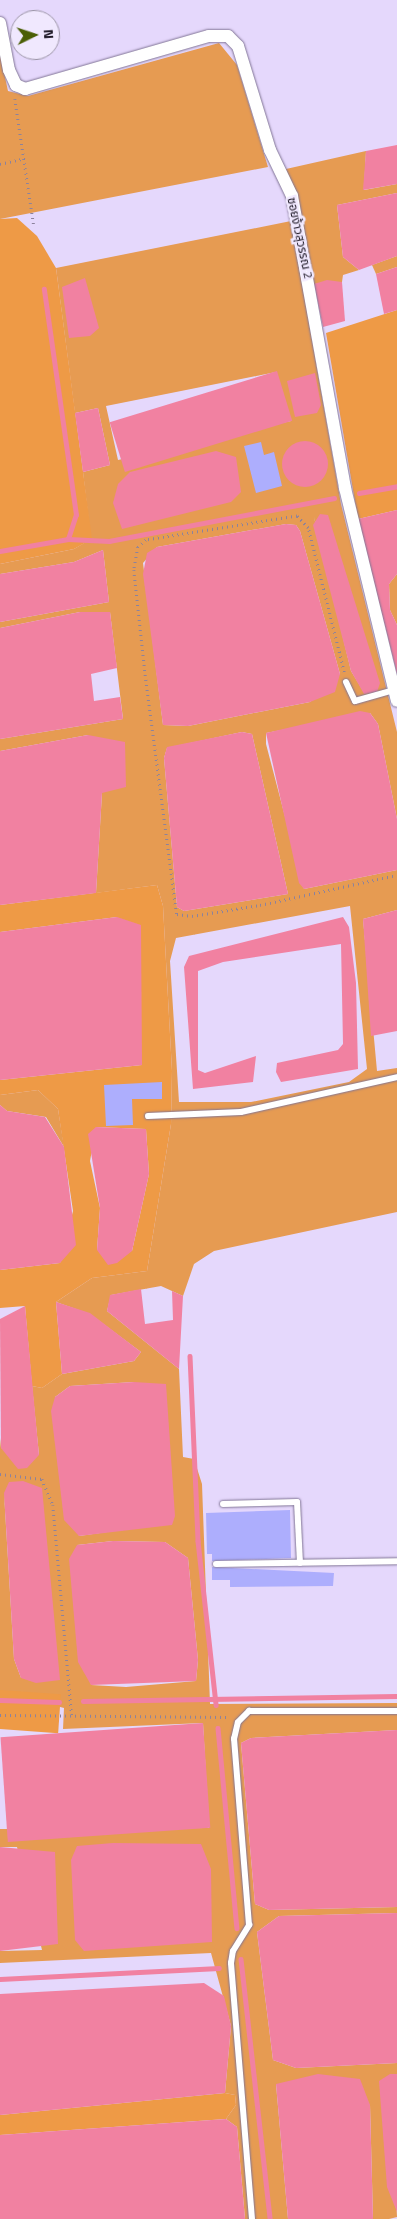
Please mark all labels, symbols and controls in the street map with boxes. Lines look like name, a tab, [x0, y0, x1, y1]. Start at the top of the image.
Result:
north arrow	[10, 10, 60, 60]
text: N	[39, 28, 60, 40]
street label: ซอยง้าวสุวรรณ 2	[284, 196, 316, 280]

